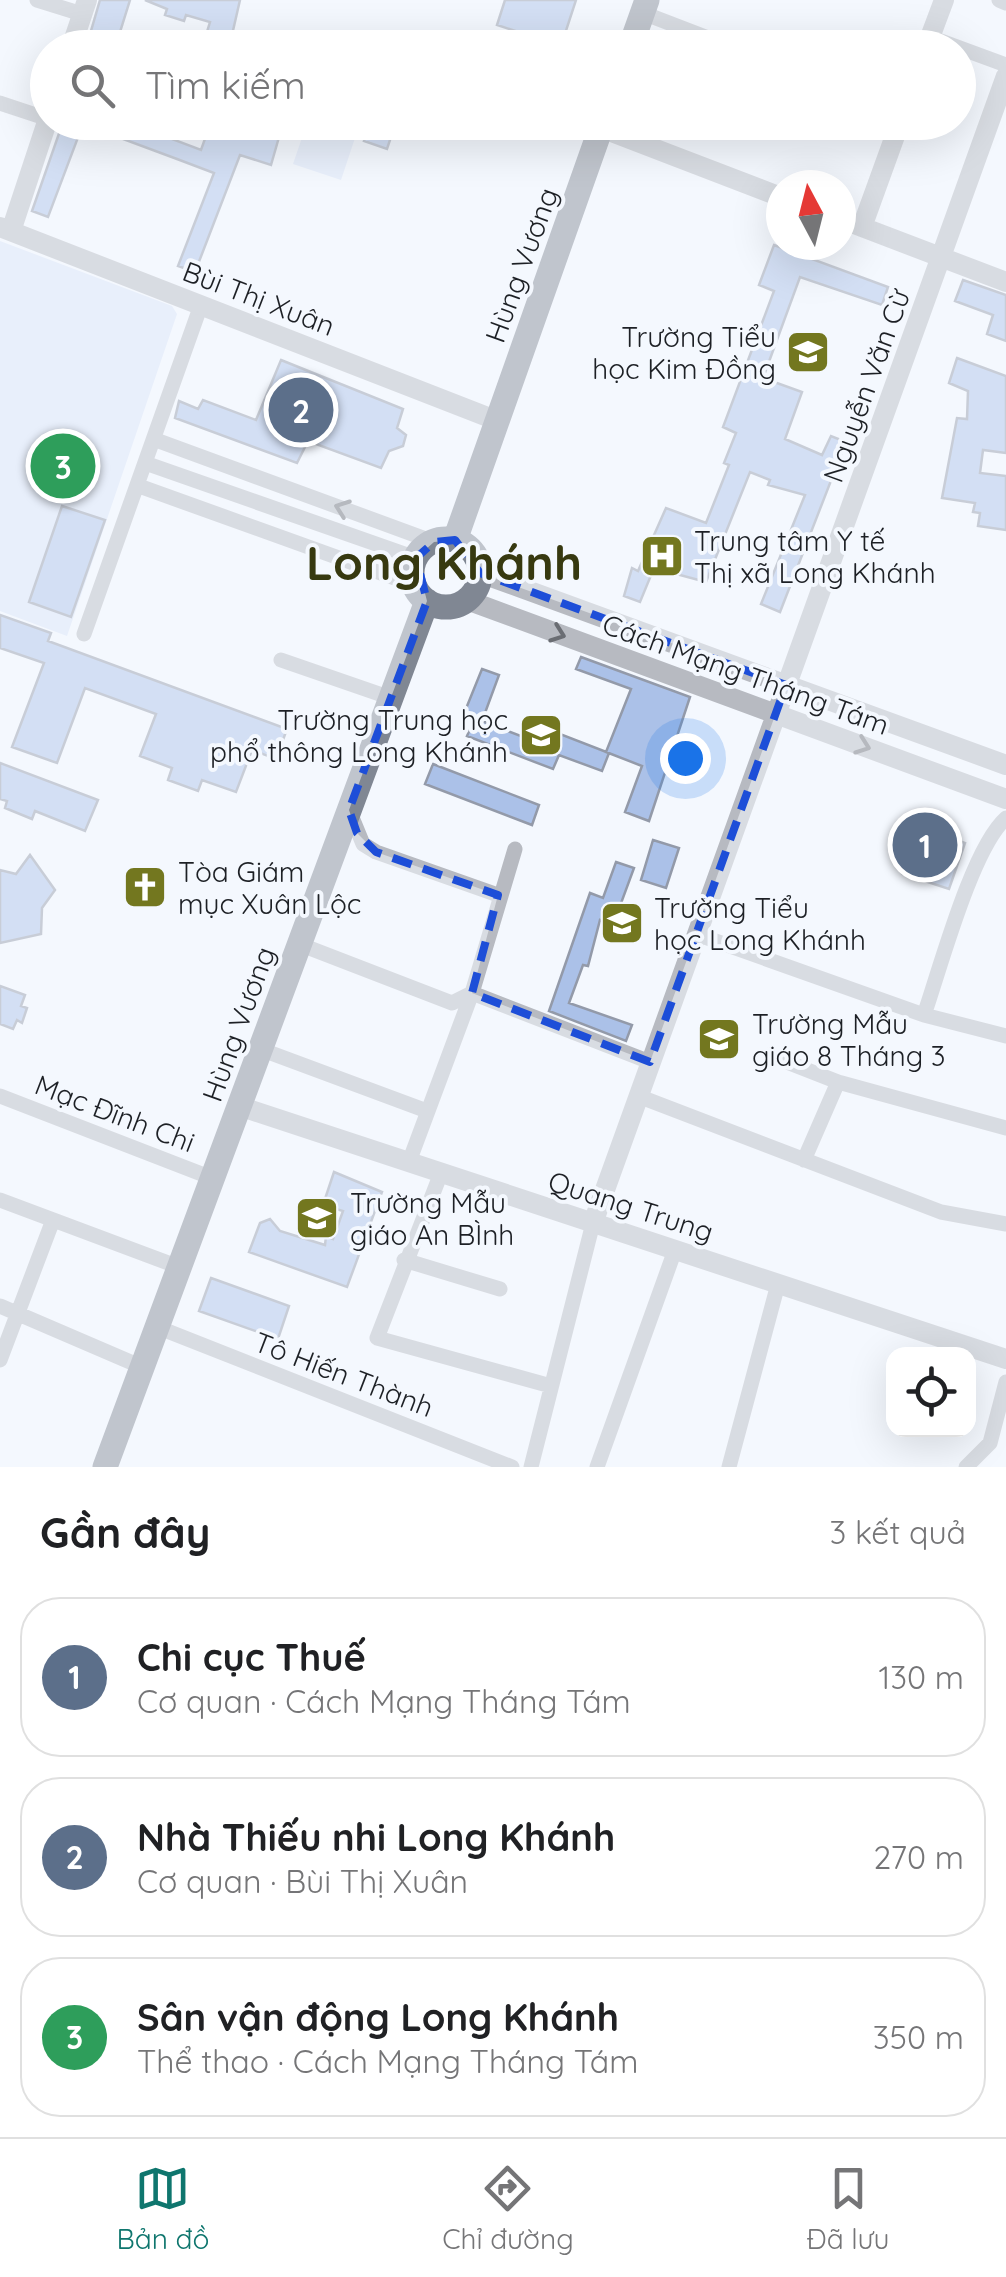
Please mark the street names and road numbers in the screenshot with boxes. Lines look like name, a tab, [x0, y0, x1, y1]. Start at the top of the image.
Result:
street label: Hùng Vương	[477, 183, 565, 347]
street label: Bùi Thị Xuân	[178, 253, 340, 343]
street label: Nguyễn Văn Cừ	[815, 284, 917, 487]
street label: Cách Mạng Tháng Tám	[598, 606, 894, 742]
street label: Hùng Vương	[194, 942, 282, 1106]
street label: Mạc Đĩnh Chi	[30, 1067, 200, 1159]
street label: Quang Trung	[544, 1163, 718, 1249]
street label: Tô Hiến Thành	[249, 1324, 439, 1424]

